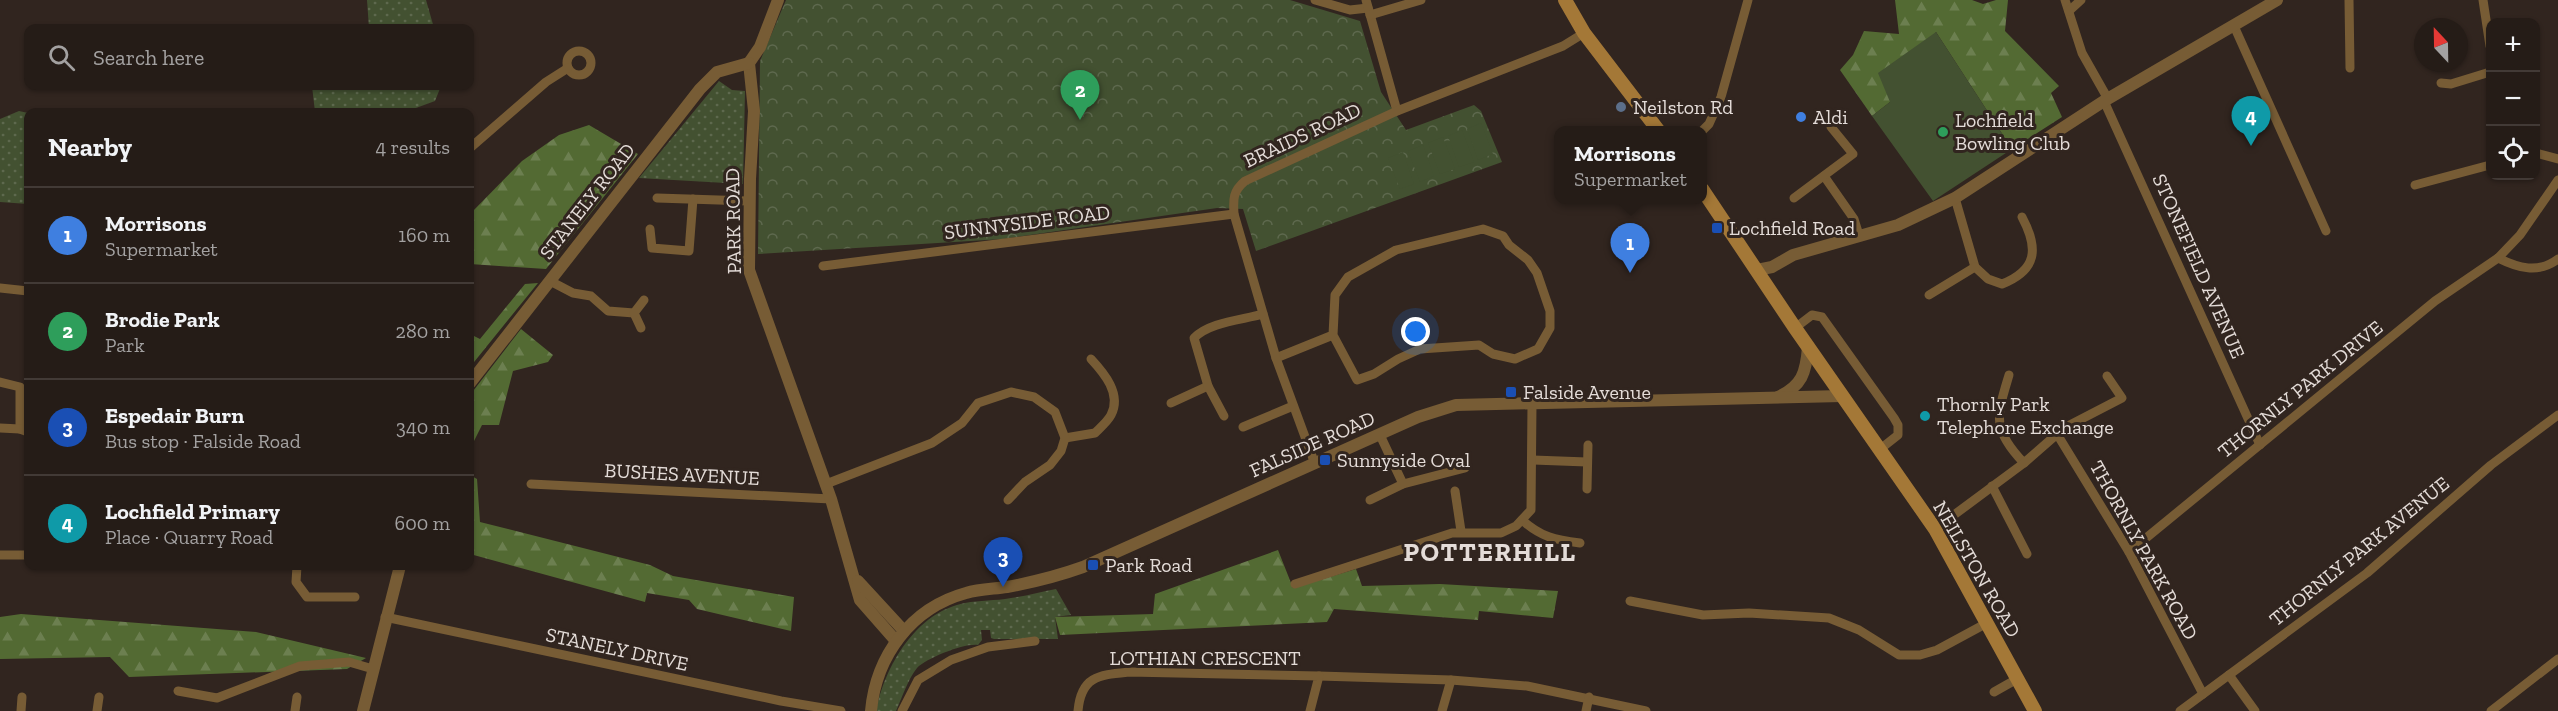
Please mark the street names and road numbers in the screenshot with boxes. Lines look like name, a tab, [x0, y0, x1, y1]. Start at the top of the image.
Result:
street label: BRAIDS ROAD	[1240, 97, 1364, 173]
street label: STANELY ROAD	[534, 138, 640, 264]
street label: PARK ROAD	[720, 168, 746, 274]
street label: STONEFIELD AVENUE	[2148, 170, 2250, 362]
street label: SUNNYSIDE ROAD	[943, 200, 1111, 244]
street label: THORNLY PARK DRIVE	[2213, 315, 2387, 463]
street label: FALSIDE ROAD	[1246, 406, 1378, 482]
street label: THORNLY PARK ROAD	[2085, 456, 2203, 644]
street label: BUSHES AVENUE	[604, 458, 760, 490]
street label: THORNLY PARK AVENUE	[2264, 471, 2454, 631]
street label: NEILSTON ROAD	[1928, 496, 2026, 642]
street label: STANELY DRIVE	[544, 622, 690, 676]
street label: LOTHIAN CRESCENT	[1109, 646, 1301, 670]

